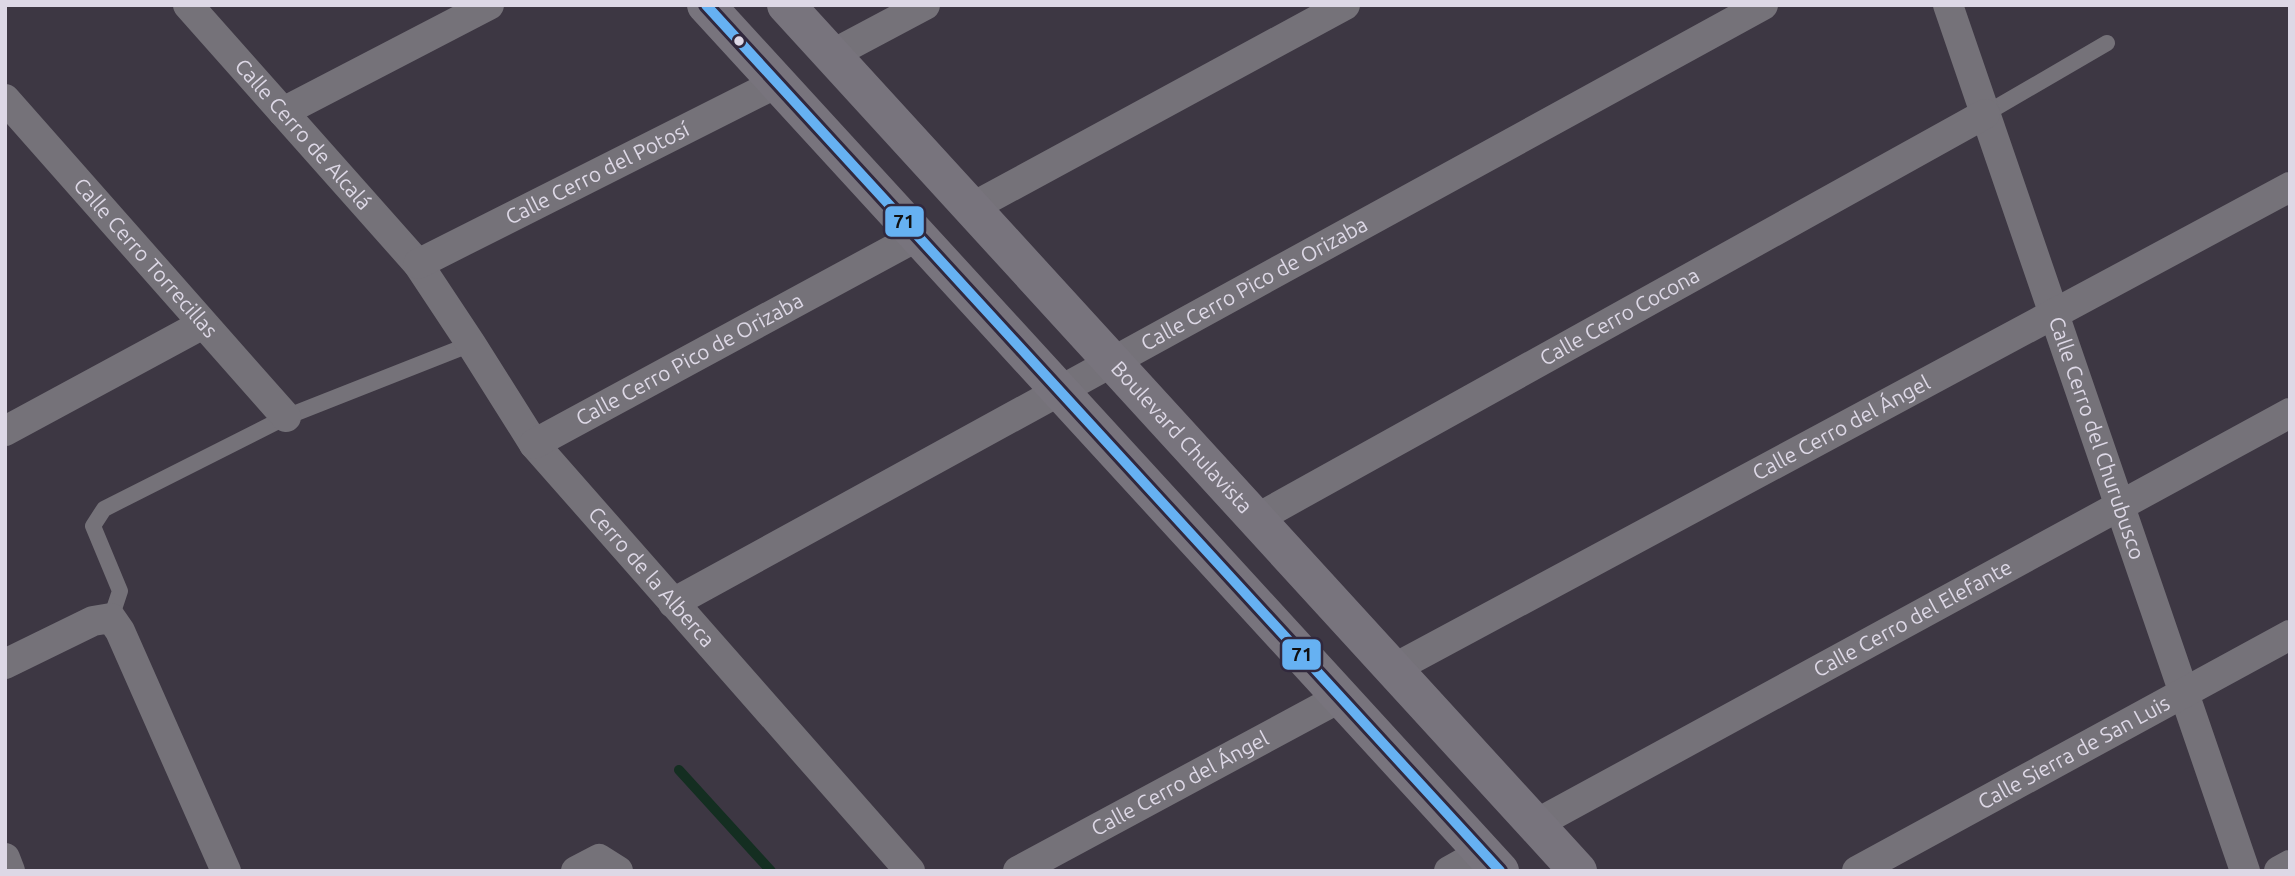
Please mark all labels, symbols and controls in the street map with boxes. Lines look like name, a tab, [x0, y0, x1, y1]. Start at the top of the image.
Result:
unlabelled marker	[732, 34, 746, 48]
street label: Calle Cerro de Alcalá	[230, 53, 377, 214]
street label: Calle Cerro del Potosí	[501, 116, 694, 229]
street label: Calle Cerro Torrecillas	[69, 172, 223, 342]
line badge: 71	[884, 205, 925, 238]
text: 71	[893, 210, 915, 232]
street label: Calle Cerro Pico de Orizaba	[1136, 211, 1371, 355]
street label: Calle Cerro Cocona	[1535, 262, 1703, 370]
street label: Calle Cerro Pico de Orizaba	[571, 288, 807, 430]
street label: Calle Cerro del Churubusco	[2045, 313, 2150, 562]
street label: Boulevard Chulavista	[1107, 356, 1258, 518]
street label: Calle Cerro del Ángel	[1748, 370, 1934, 485]
street label: Cerro de la Alberca	[584, 501, 720, 652]
street label: Calle Cerro del Elefante	[1809, 554, 2016, 682]
line badge: 71	[1281, 638, 1322, 671]
text: 71	[1291, 643, 1313, 665]
street label: Calle Sierra de San Luis	[1973, 690, 2173, 814]
street label: Calle Cerro del Ángel	[1087, 725, 1272, 840]

